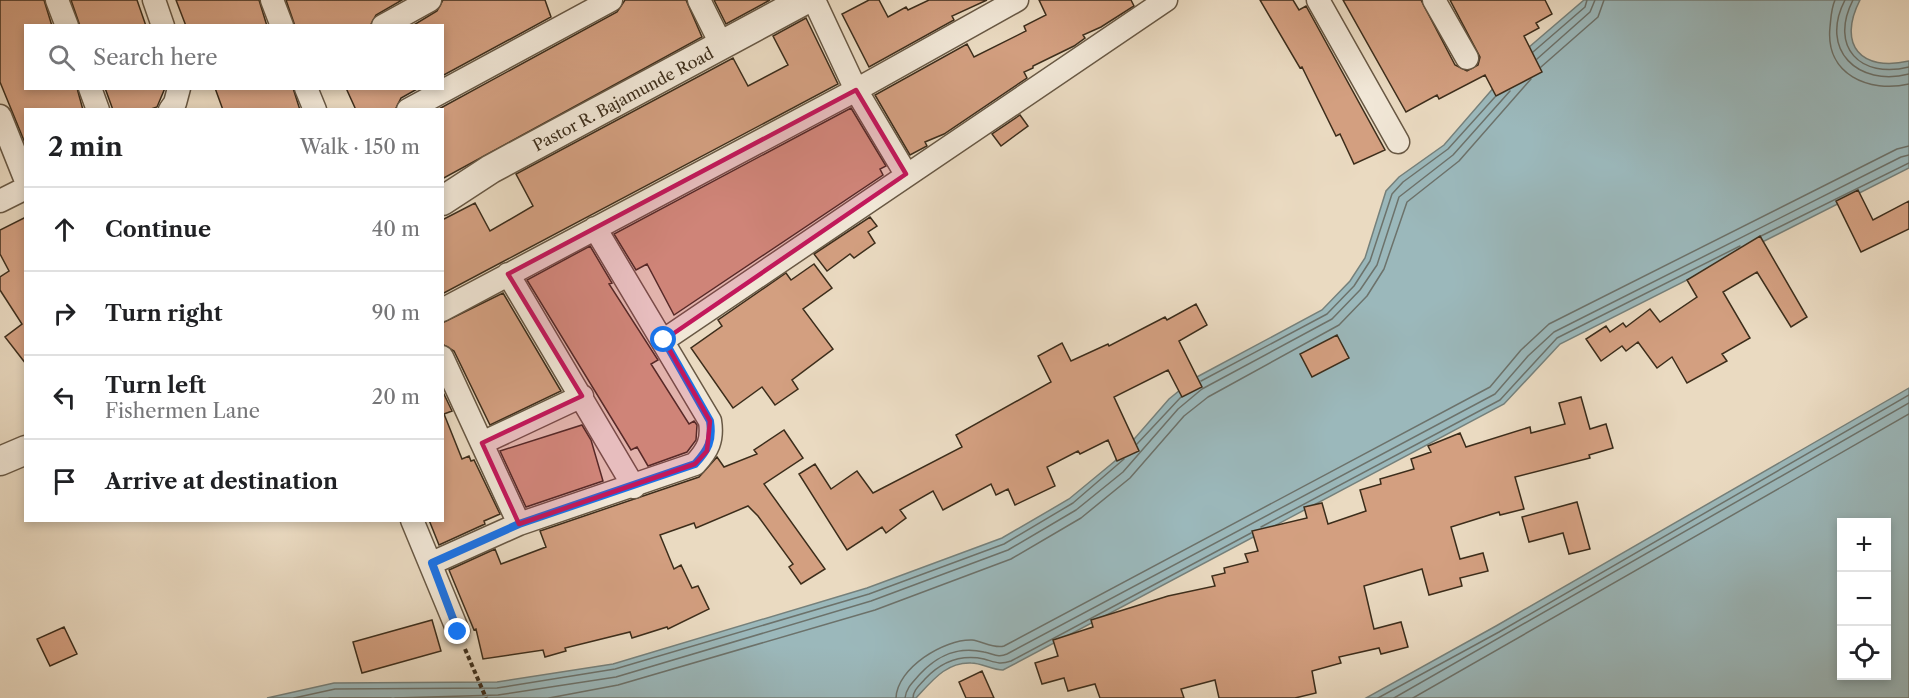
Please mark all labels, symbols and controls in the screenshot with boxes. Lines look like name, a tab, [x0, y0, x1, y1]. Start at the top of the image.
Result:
search box	[24, 24, 444, 90]
icon: search	[45, 41, 78, 74]
street label: Pastor R. Bajamunde Road	[529, 43, 717, 155]
text: Search here	[93, 44, 218, 71]
text: 2 min	[48, 131, 123, 163]
text: Walk · 150 m	[300, 135, 420, 159]
icon: ahead	[48, 213, 81, 246]
text: Continue	[105, 216, 211, 243]
text: 40 m	[372, 217, 420, 241]
icon: right	[48, 297, 81, 330]
text: Turn right	[105, 300, 223, 327]
text: 90 m	[372, 301, 420, 325]
route start	[650, 326, 676, 352]
text: Turn left	[105, 372, 206, 399]
icon: left	[48, 381, 81, 414]
text: 20 m	[372, 385, 420, 409]
text: Fishermen Lane	[105, 399, 260, 423]
icon: arrive	[48, 465, 81, 498]
text: Arrive at destination	[105, 468, 338, 495]
map controls	[1837, 518, 1891, 680]
button: +	[1837, 518, 1891, 572]
button: −	[1837, 572, 1891, 626]
route end	[444, 618, 470, 644]
button: locate	[1837, 626, 1891, 680]

